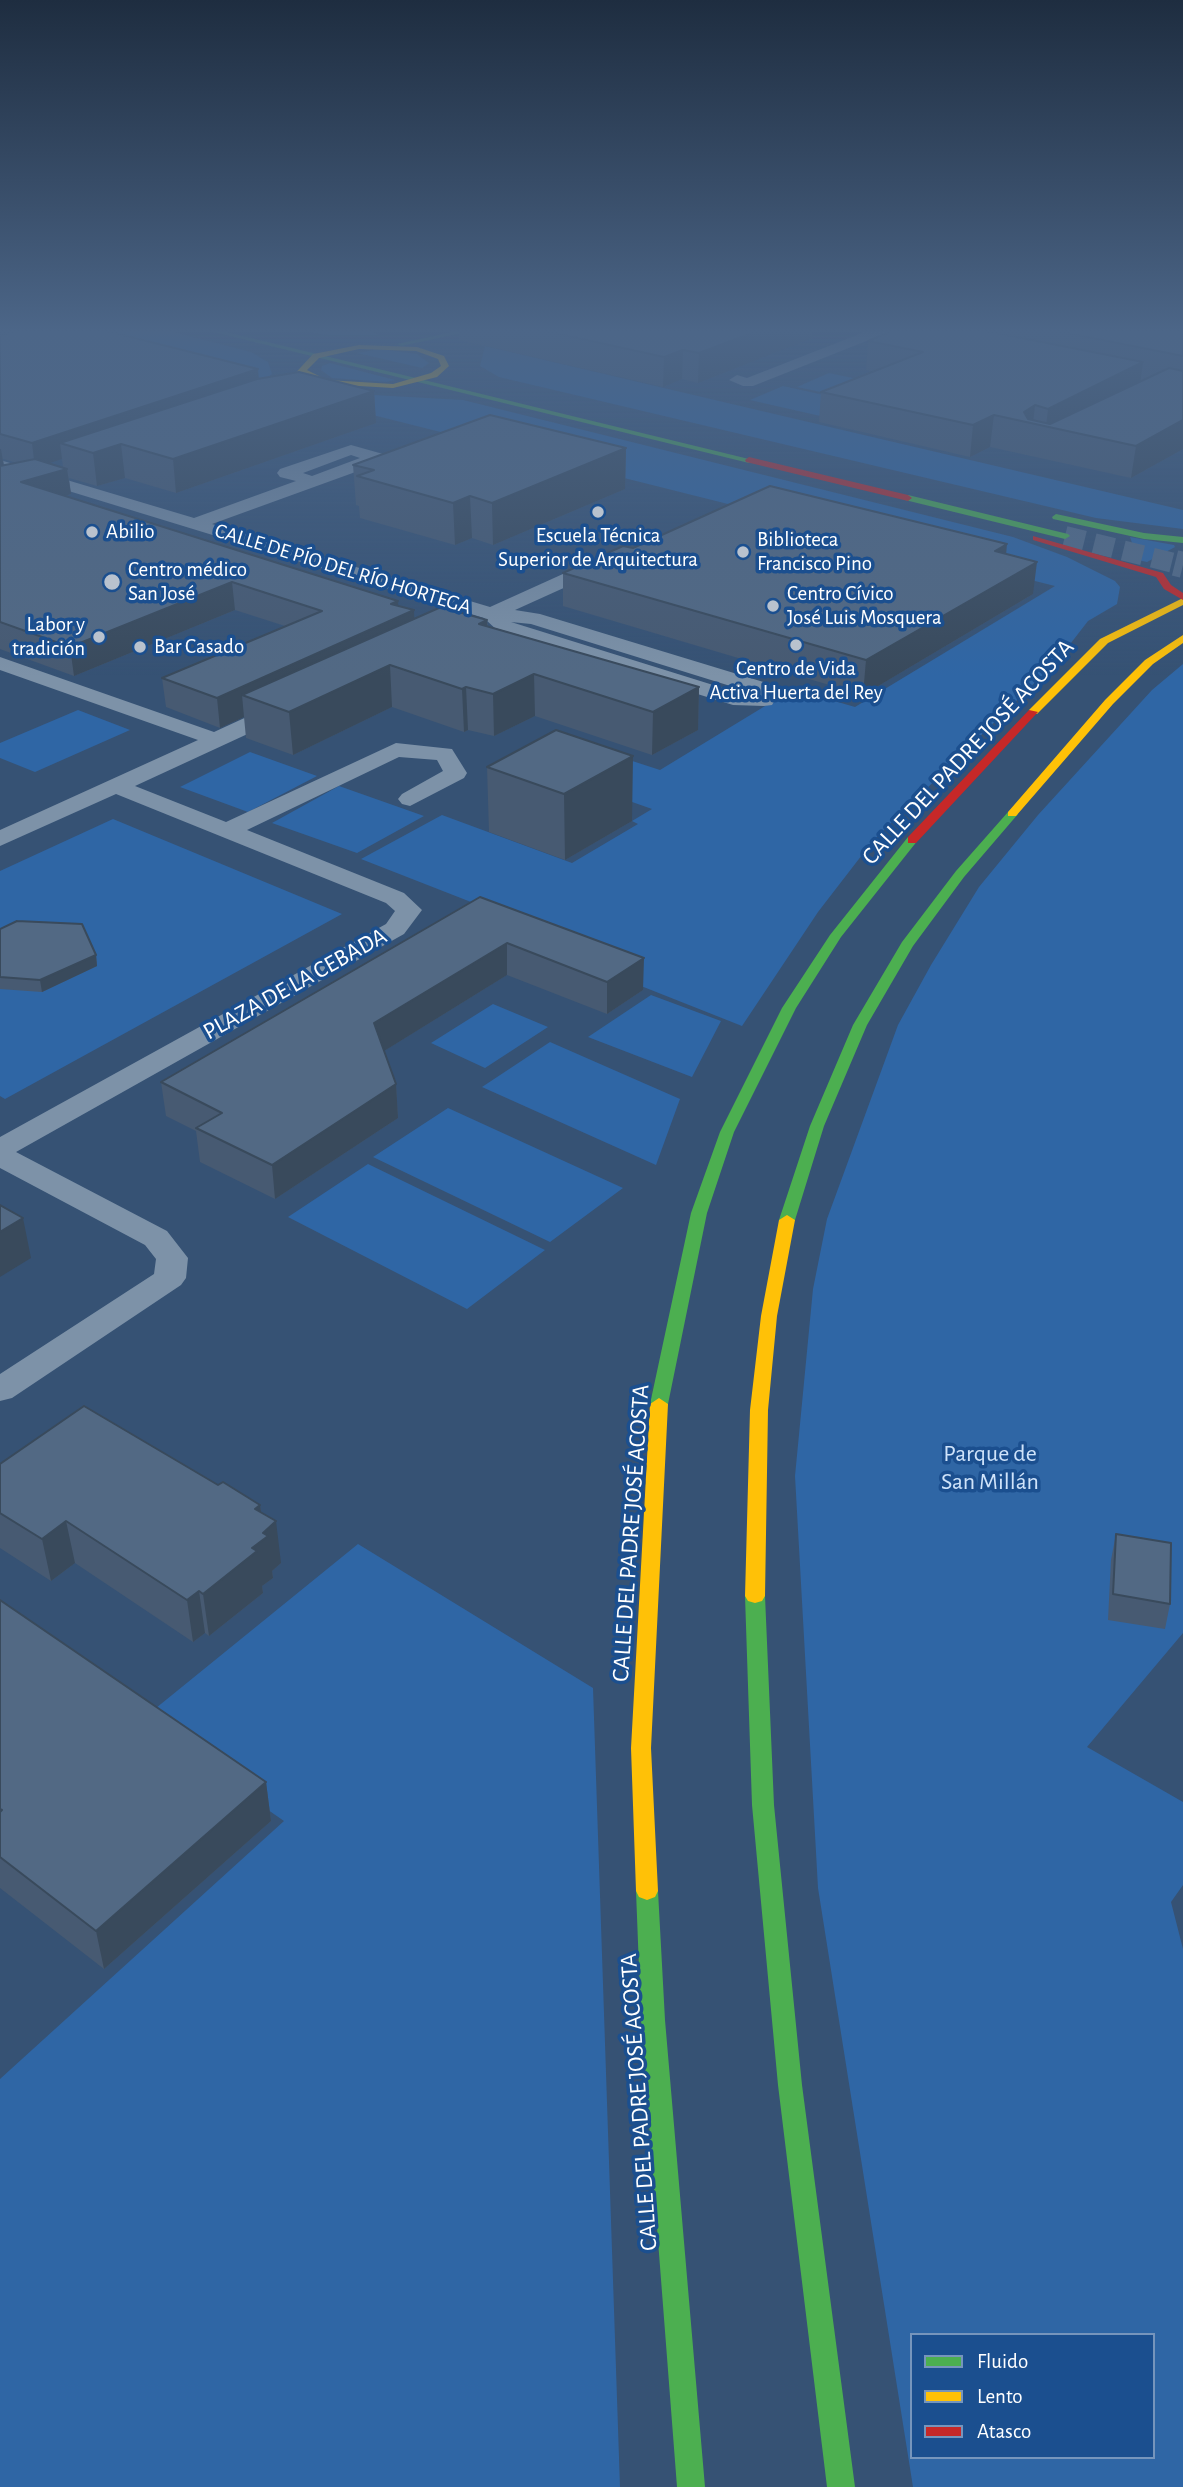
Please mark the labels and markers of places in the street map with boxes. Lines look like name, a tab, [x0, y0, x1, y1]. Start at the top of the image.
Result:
marker: Escuela Técnica Superior de Arquitectura	[590, 504, 606, 520]
place label: Abilio	[106, 519, 155, 545]
place label: Escuela Técnica Superior de Arquitectura	[498, 523, 698, 573]
marker: Abilio	[84, 524, 100, 540]
place label: Biblioteca Francisco Pino	[757, 527, 872, 577]
marker: Biblioteca Francisco Pino	[735, 544, 751, 560]
place label: Centro médico San José	[128, 557, 247, 607]
marker: Centro médico San José	[102, 572, 122, 592]
place label: Centro Cívico José Luis Mosquera	[787, 581, 942, 631]
marker: Centro Cívico José Luis Mosquera	[765, 598, 781, 614]
place label: Labor y tradición	[12, 612, 85, 662]
marker: Labor y tradición	[91, 629, 107, 645]
place label: Bar Casado	[154, 634, 244, 660]
marker: Centro de Vida Activa Huerta del Rey	[788, 637, 804, 653]
marker: Bar Casado	[132, 639, 148, 655]
place label: Centro de Vida Activa Huerta del Rey	[709, 656, 883, 706]

